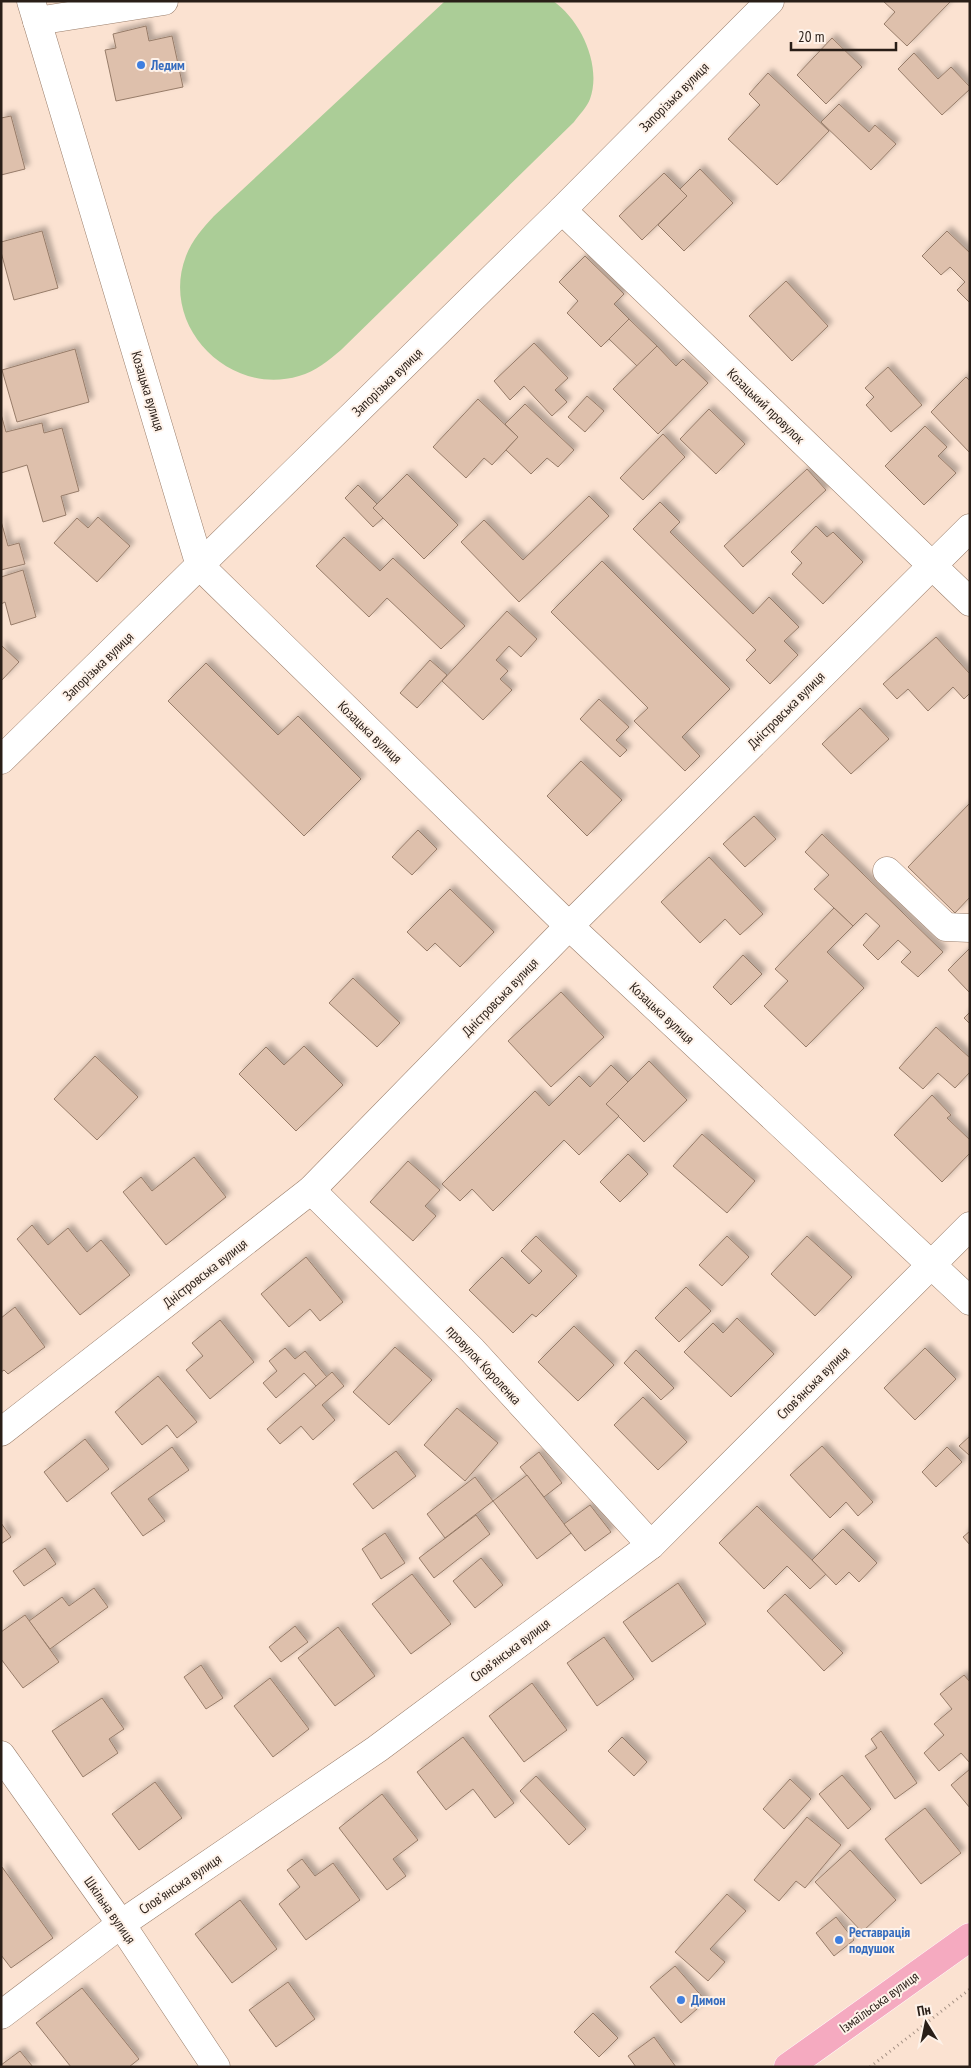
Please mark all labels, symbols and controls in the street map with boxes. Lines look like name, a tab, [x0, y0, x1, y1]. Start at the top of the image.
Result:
scale bar	[791, 20, 896, 52]
text: 20 m	[798, 27, 824, 46]
place label: Ледим	[150, 56, 185, 74]
street label: Запорізька вулиця	[635, 58, 713, 136]
marker: Ледим	[135, 59, 147, 71]
street label: Запорізька вулиця	[348, 344, 426, 420]
street label: Козацька вулиця	[127, 349, 169, 433]
street label: Козацький провулок	[723, 364, 809, 448]
street label: Запорізька вулиця	[59, 628, 137, 704]
street label: Дністровська вулиця	[743, 667, 829, 753]
street label: Козацька вулиця	[334, 697, 406, 767]
street label: Дністровська вулиця	[458, 954, 542, 1040]
street label: Козацька вулиця	[626, 978, 698, 1048]
street label: Дністровська вулиця	[159, 1234, 251, 1312]
street label: провулок Короленка	[443, 1322, 525, 1408]
street label: Словʼянська вулиця	[773, 1343, 853, 1423]
street label: Словʼянська вулиця	[466, 1614, 554, 1686]
street label: Словʼянська вулиця	[135, 1850, 225, 1918]
street label: Шкільна вулиця	[80, 1873, 140, 1947]
place label: Реставрація подушок	[849, 1923, 910, 1957]
marker: Реставрація подушок	[833, 1934, 845, 1946]
street label: Ізмаїльська вулиця	[836, 1967, 922, 2037]
place label: Димон	[691, 1991, 726, 2009]
marker: Димон	[675, 1994, 687, 2006]
north arrow	[901, 1998, 951, 2048]
text: Пн	[916, 2000, 932, 2020]

